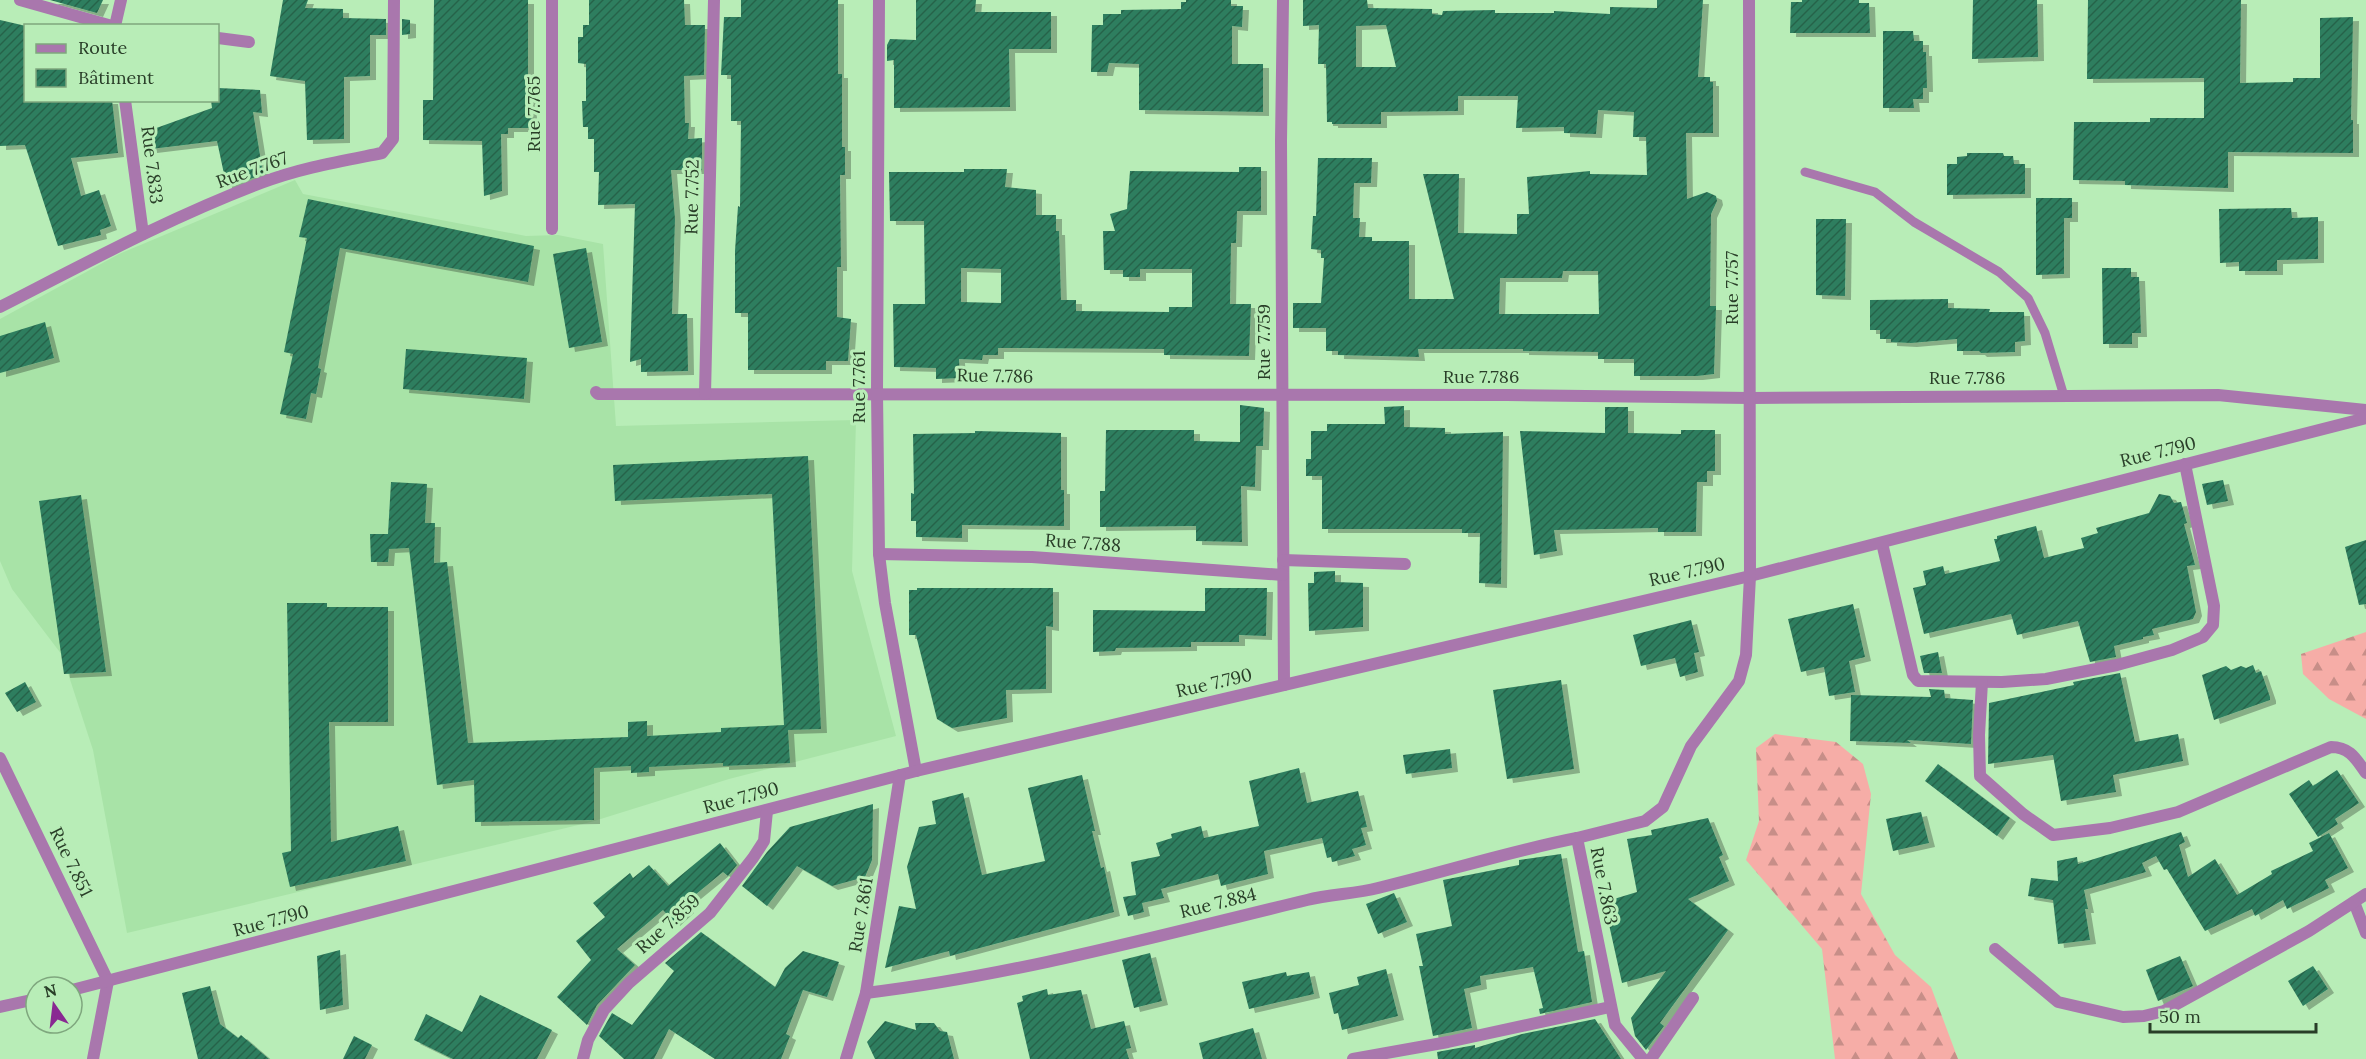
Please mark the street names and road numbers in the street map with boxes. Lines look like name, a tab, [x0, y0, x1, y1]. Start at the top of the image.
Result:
street label: Rue 7.765	[522, 76, 545, 152]
street label: Rue 7.833	[136, 125, 169, 205]
street label: Rue 7.767	[213, 146, 291, 193]
street label: Rue 7.752	[679, 159, 704, 235]
street label: Rue 7.757	[1720, 251, 1743, 325]
street label: Rue 7.759	[1252, 304, 1275, 380]
street label: Rue 7.761	[847, 350, 870, 424]
street label: Rue 7.786	[956, 363, 1034, 388]
street label: Rue 7.786	[1443, 365, 1519, 388]
street label: Rue 7.786	[1929, 366, 2005, 389]
street label: Rue 7.790	[2117, 431, 2198, 472]
street label: Rue 7.788	[1044, 528, 1122, 557]
street label: Rue 7.790	[1646, 552, 1727, 591]
street label: Rue 7.790	[1173, 663, 1254, 702]
street label: Rue 7.790	[700, 776, 781, 819]
street label: Rue 7.851	[45, 823, 98, 901]
street label: Rue 7.863	[1586, 845, 1623, 927]
street label: Rue 7.861	[843, 876, 878, 954]
street label: Rue 7.884	[1177, 882, 1259, 923]
street label: Rue 7.859	[631, 889, 705, 959]
street label: Rue 7.790	[230, 899, 311, 942]

